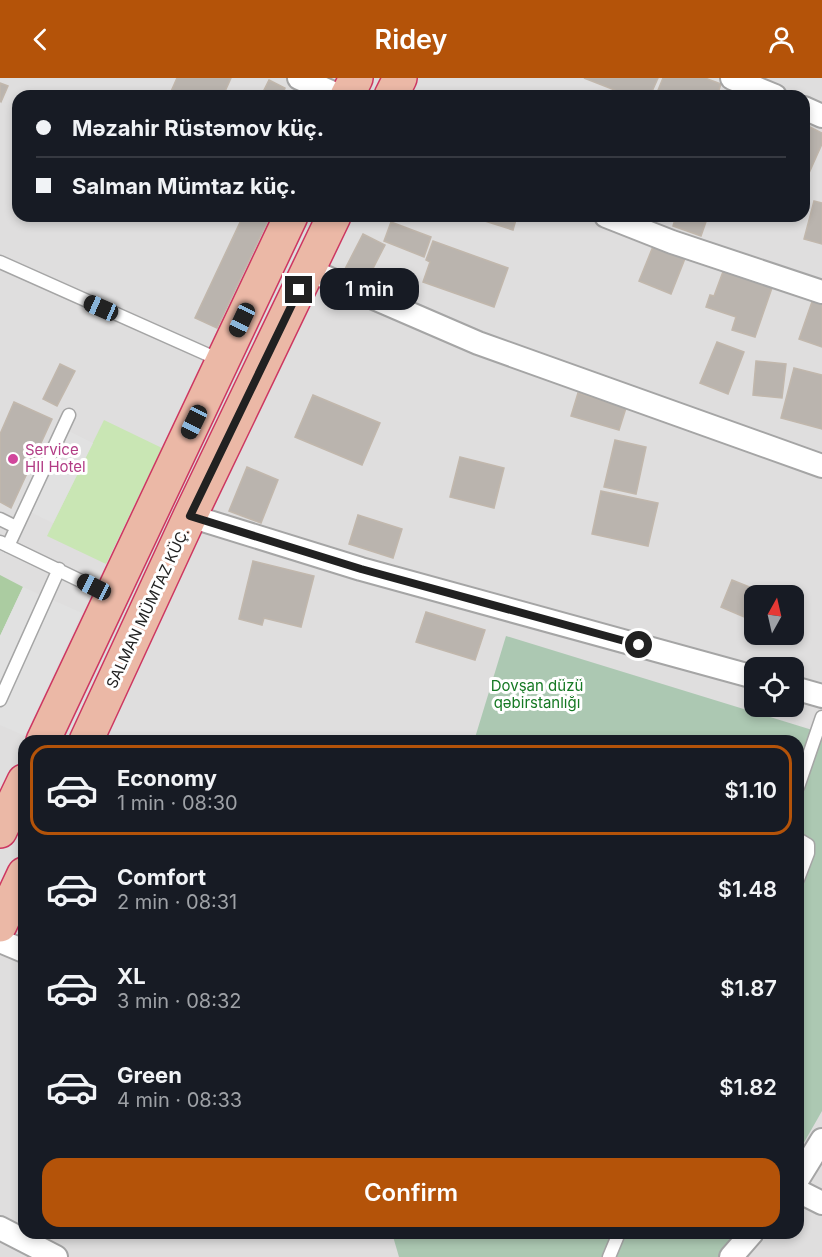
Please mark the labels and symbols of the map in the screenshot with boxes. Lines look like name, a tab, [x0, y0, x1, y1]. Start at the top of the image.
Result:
callout: 1 min	[320, 269, 419, 311]
route end	[285, 276, 312, 303]
car	[81, 292, 121, 324]
car	[226, 300, 258, 340]
car	[178, 402, 210, 442]
place label: Service HII Hotel	[25, 440, 86, 476]
marker: Service HII Hotel	[6, 452, 20, 466]
street label: SALMAN MÜMTAZ KÜÇ.	[102, 524, 193, 691]
car	[74, 571, 114, 603]
north arrow	[744, 585, 804, 645]
route start	[625, 631, 652, 658]
park label: Dovşan düzü qəbirstanlığı	[491, 676, 583, 712]

